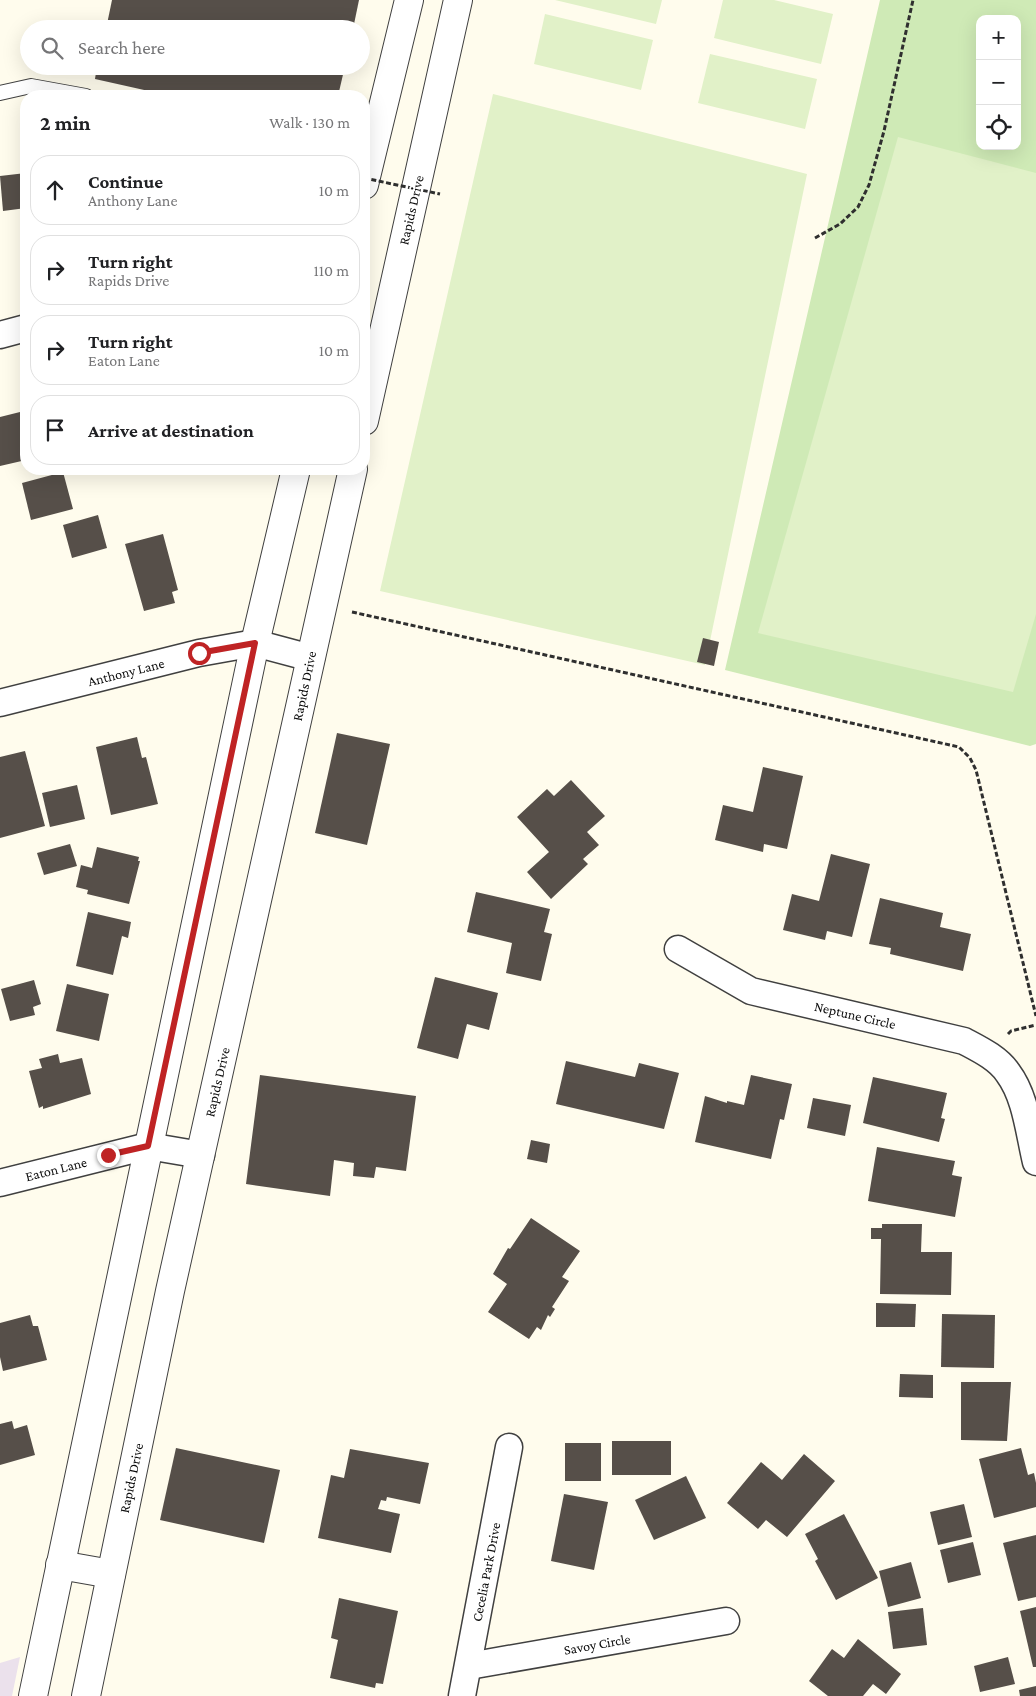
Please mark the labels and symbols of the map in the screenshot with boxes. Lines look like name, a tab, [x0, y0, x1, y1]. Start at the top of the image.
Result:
street label: Rapids Drive	[395, 174, 427, 246]
route start	[188, 642, 211, 665]
street label: Rapids Drive	[289, 650, 319, 722]
street label: Anthony Lane	[86, 655, 166, 689]
street label: Neptune Circle	[813, 998, 897, 1032]
street label: Rapids Drive	[201, 1046, 233, 1118]
route end	[97, 1144, 120, 1167]
street label: Eaton Lane	[24, 1154, 88, 1184]
street label: Rapids Drive	[116, 1442, 146, 1514]
street label: Cecelia Park Drive	[469, 1521, 503, 1623]
street label: Savoy Circle	[562, 1630, 632, 1658]

